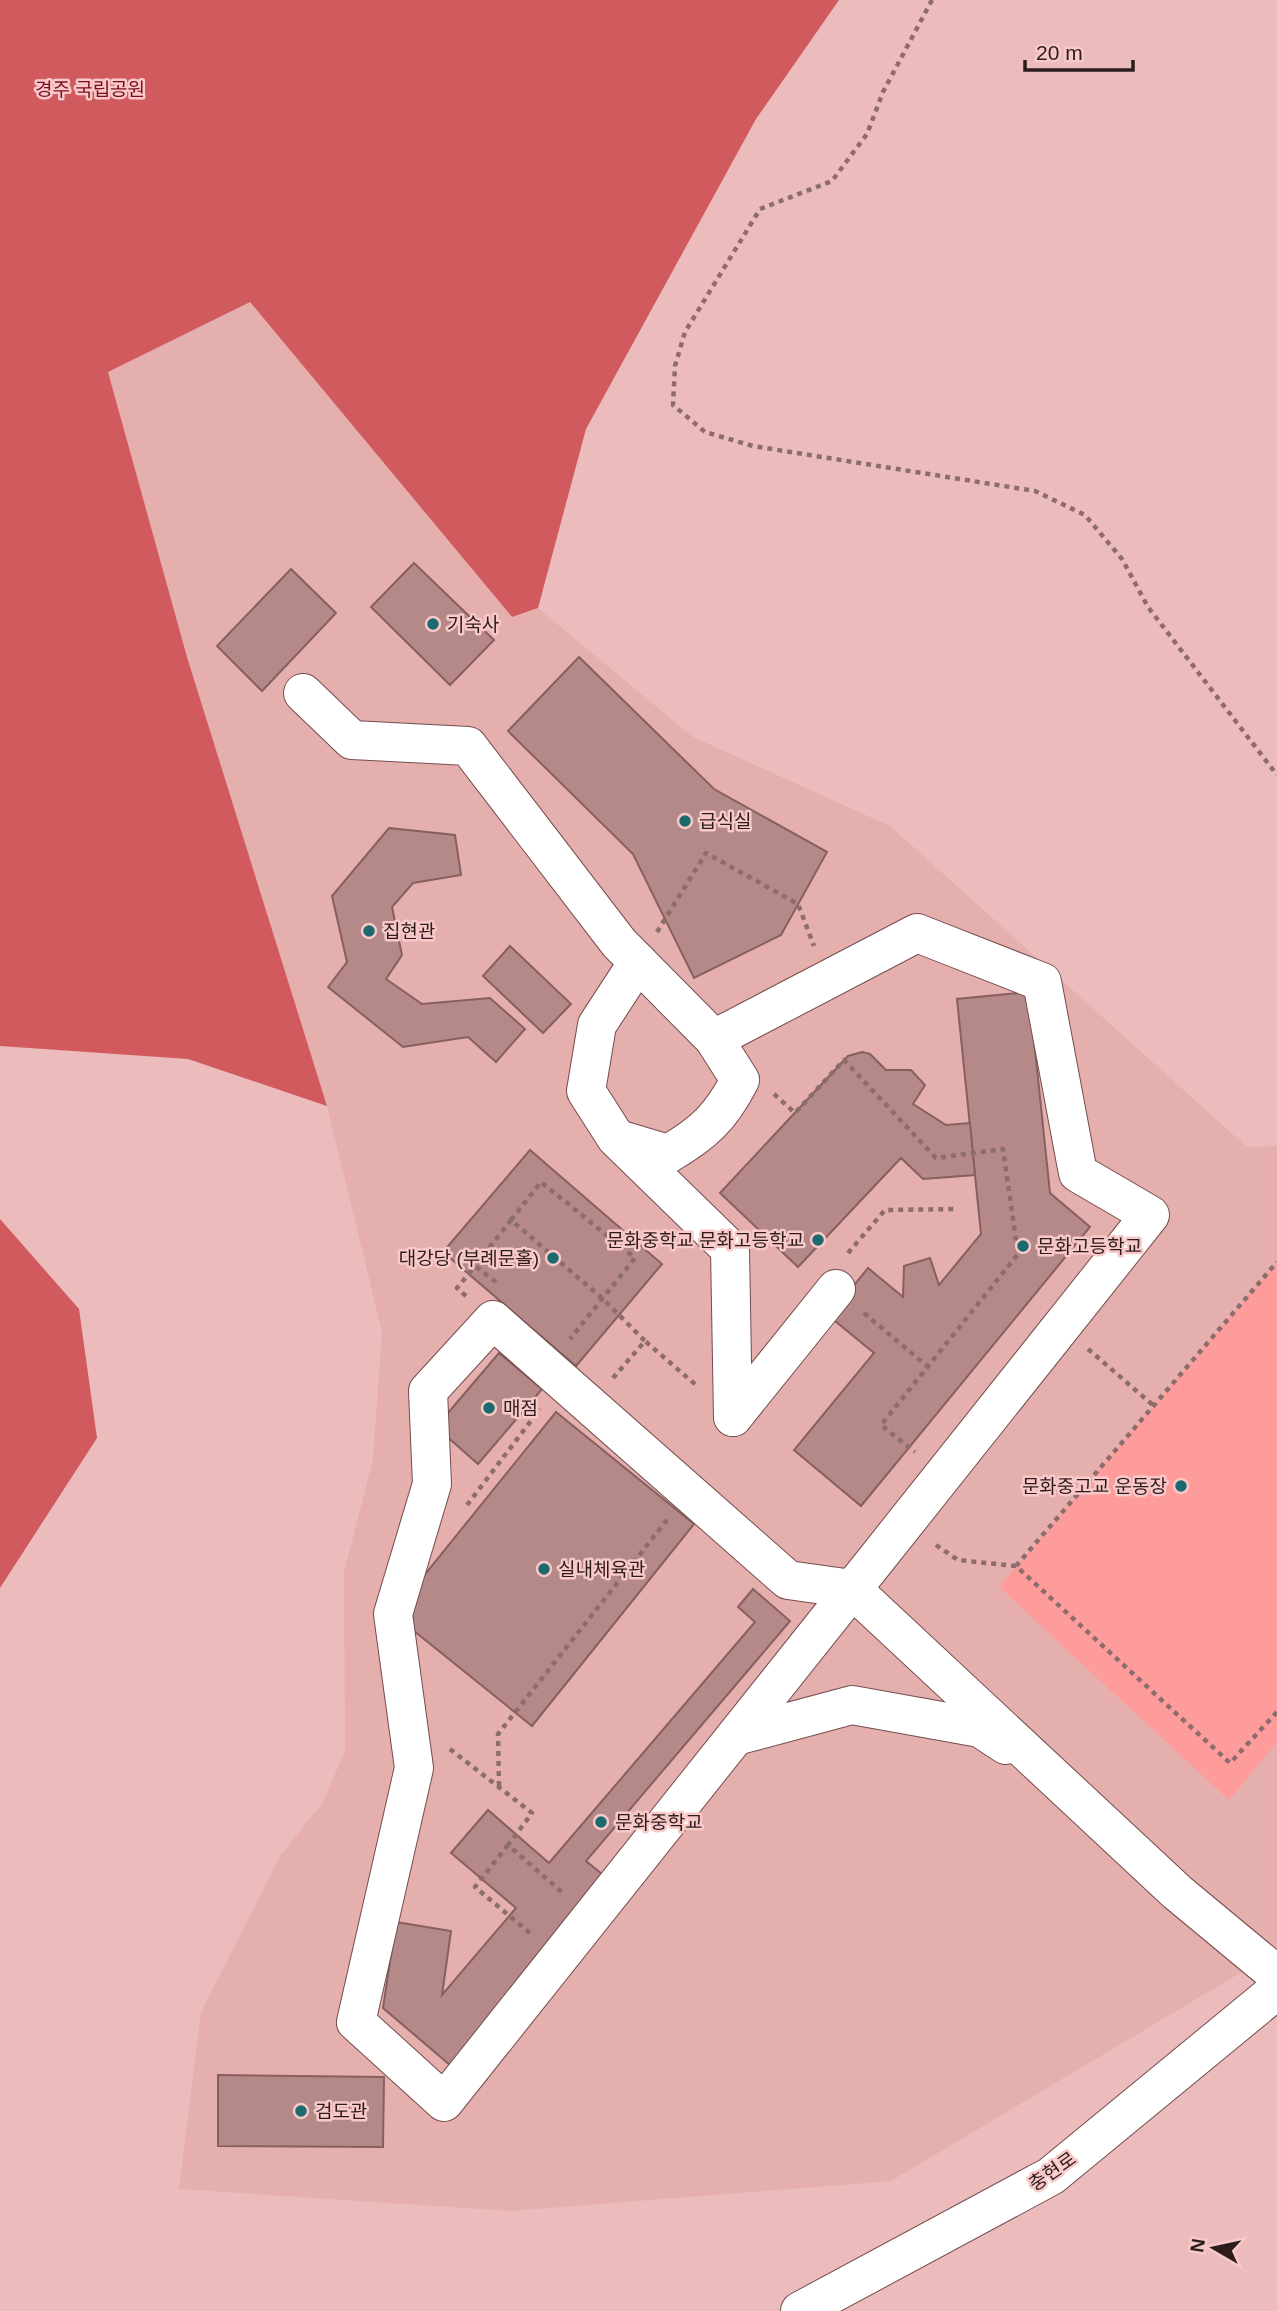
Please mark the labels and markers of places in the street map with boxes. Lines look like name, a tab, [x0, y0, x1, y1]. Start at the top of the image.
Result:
place label: 기숙사	[447, 614, 499, 635]
marker: 기숙사	[425, 616, 441, 632]
place label: 급식실	[699, 811, 751, 832]
marker: 급식실	[677, 813, 693, 829]
place label: 집현관	[383, 921, 435, 942]
marker: 집현관	[361, 923, 377, 939]
place label: 문화중학교 문화고등학교	[606, 1230, 804, 1251]
marker: 문화중학교 문화고등학교	[810, 1232, 826, 1248]
place label: 문화고등학교	[1037, 1236, 1142, 1257]
marker: 문화고등학교	[1015, 1238, 1031, 1254]
place label: 대강당 (부례문홀)	[399, 1248, 539, 1269]
marker: 대강당 (부례문홀)	[545, 1250, 561, 1266]
place label: 매점	[503, 1398, 538, 1419]
marker: 매점	[481, 1400, 497, 1416]
place label: 문화중고교 운동장	[1022, 1476, 1167, 1497]
marker: 문화중고교 운동장	[1173, 1478, 1189, 1494]
place label: 실내체육관	[558, 1559, 645, 1580]
marker: 실내체육관	[536, 1561, 552, 1577]
place label: 문화중학교	[615, 1812, 702, 1833]
marker: 문화중학교	[593, 1814, 609, 1830]
place label: 검도관	[315, 2101, 367, 2122]
marker: 검도관	[293, 2103, 309, 2119]

